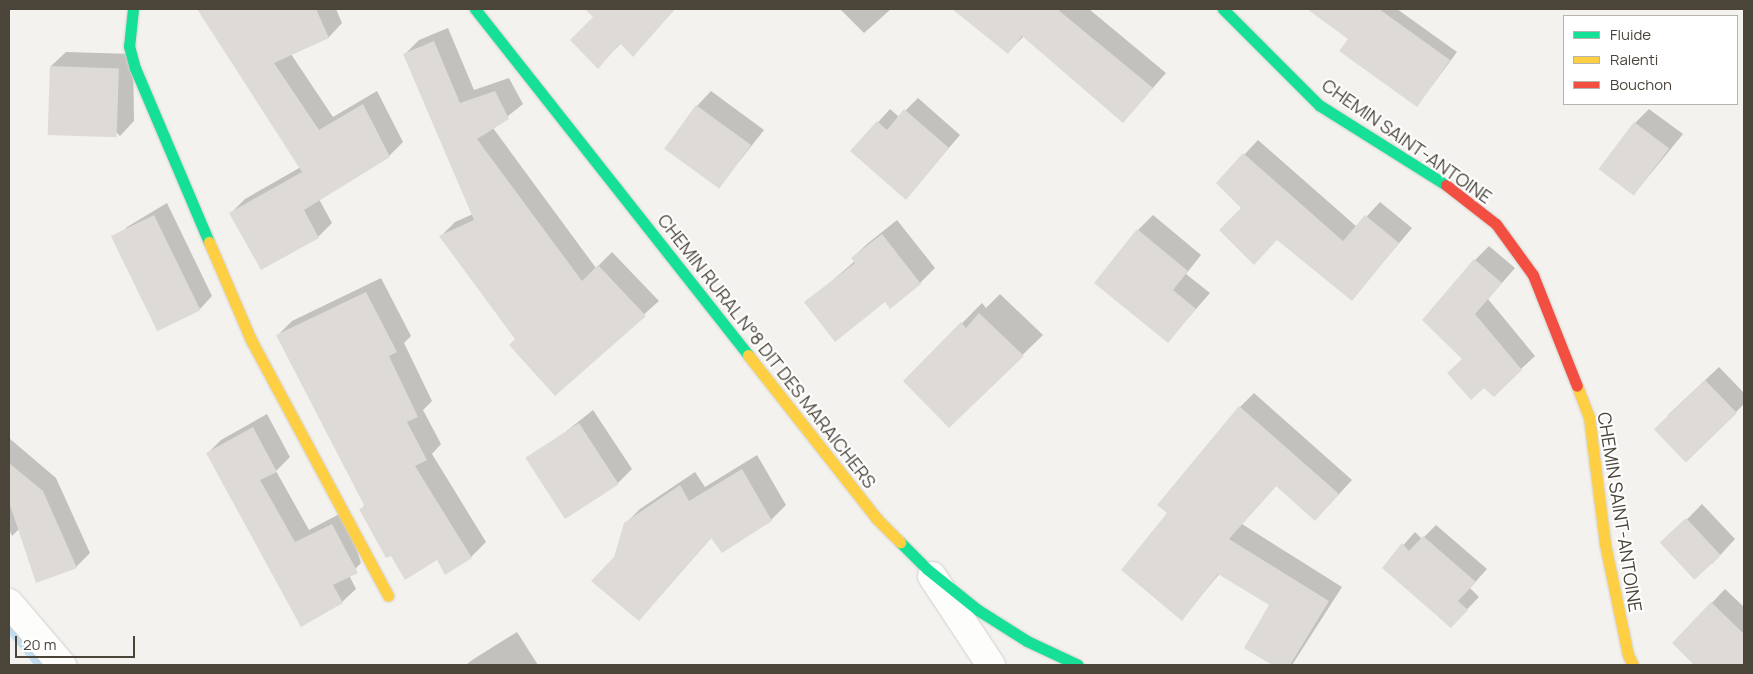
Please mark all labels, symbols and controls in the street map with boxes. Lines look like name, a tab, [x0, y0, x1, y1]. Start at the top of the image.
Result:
legend	[1563, 15, 1738, 105]
text: Fluide	[1610, 24, 1651, 45]
text: Ralenti	[1610, 49, 1658, 70]
street label: CHEMIN SAINT-ANTOINE	[1318, 74, 1496, 208]
text: Bouchon	[1610, 74, 1672, 95]
street label: CHEMIN RURAL N°8 DIT DES MARAICHERS	[653, 209, 881, 493]
street label: CHEMIN SAINT-ANTOINE	[1594, 410, 1646, 614]
scale bar	[18, 626, 138, 658]
text: 20 m	[23, 634, 56, 655]

